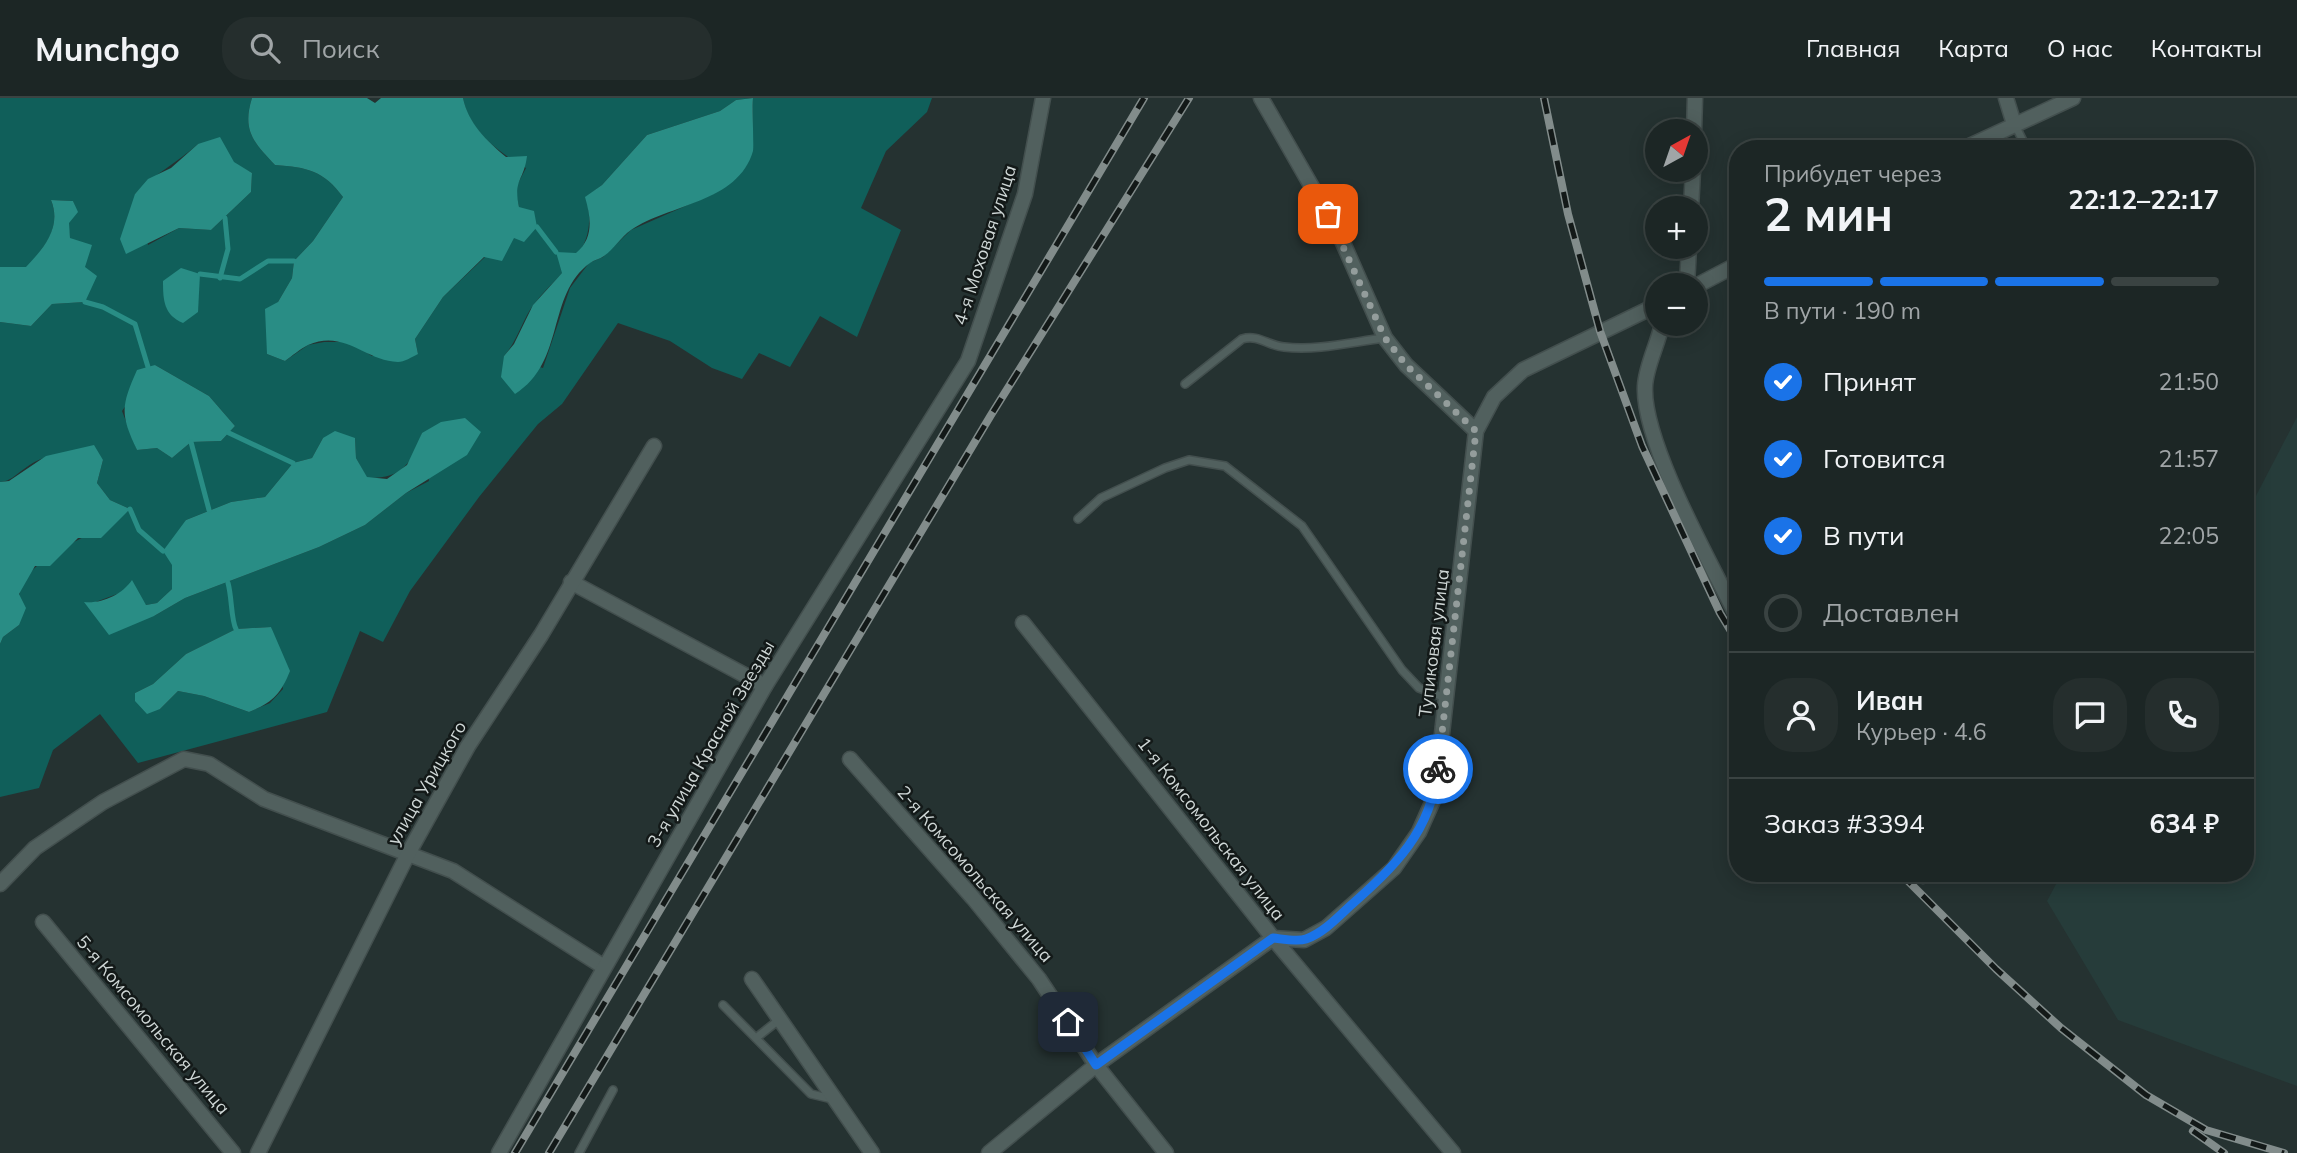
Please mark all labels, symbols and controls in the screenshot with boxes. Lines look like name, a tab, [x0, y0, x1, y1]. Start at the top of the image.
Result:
search box	[222, 17, 712, 80]
text: Munchgo	[35, 28, 180, 69]
icon: search	[246, 29, 284, 67]
text: Поиск	[302, 32, 379, 65]
text: Главная	[1806, 33, 1900, 63]
text: Карта	[1938, 33, 2009, 63]
text: О нас	[2047, 33, 2113, 63]
text: Контакты	[2151, 33, 2262, 63]
north arrow	[1645, 119, 1708, 182]
map controls	[1645, 119, 1708, 336]
text: Прибудет через	[1764, 159, 1942, 188]
street label: 4-я Моховая улица	[948, 162, 1021, 328]
text: 22:12–22:17	[2068, 183, 2219, 216]
pin	[1298, 184, 1358, 244]
text: 2 мин	[1764, 185, 1893, 243]
icon: bag	[1309, 195, 1347, 233]
button: +	[1645, 196, 1708, 259]
button: −	[1645, 273, 1708, 336]
text: В пути · 190 m	[1764, 296, 1921, 325]
icon: check	[1764, 363, 1802, 401]
text: Принят	[1823, 365, 1916, 398]
text: 21:50	[2159, 367, 2219, 396]
icon: check	[1764, 440, 1802, 478]
text: Готовится	[1823, 442, 1946, 475]
text: 21:57	[2159, 444, 2219, 473]
icon: check	[1764, 517, 1802, 555]
text: В пути	[1823, 519, 1904, 552]
text: 22:05	[2159, 521, 2219, 550]
street label: Тупиковая улица	[1413, 568, 1454, 718]
text: Доставлен	[1823, 596, 1960, 629]
street label: 3-я улица Красной Звезды	[642, 636, 779, 851]
button: person	[1764, 678, 1838, 752]
button: chat	[2053, 678, 2127, 752]
button: phone	[2145, 678, 2219, 752]
text: Иван	[1856, 684, 1923, 717]
street label: улица Урицкого	[382, 717, 471, 849]
text: Курьер · 4.6	[1856, 717, 1987, 746]
street label: 1-я Комсомольская улица	[1133, 732, 1290, 925]
courier	[1403, 734, 1473, 804]
icon: bike	[1419, 750, 1457, 788]
street label: 2-я Комсомольская улица	[892, 781, 1058, 967]
text: Заказ #3394	[1764, 807, 1925, 840]
text: 634 ₽	[2149, 807, 2219, 840]
street label: 5-я Комсомольская улица	[72, 931, 235, 1119]
pin	[1038, 992, 1098, 1052]
icon: home	[1049, 1003, 1087, 1041]

